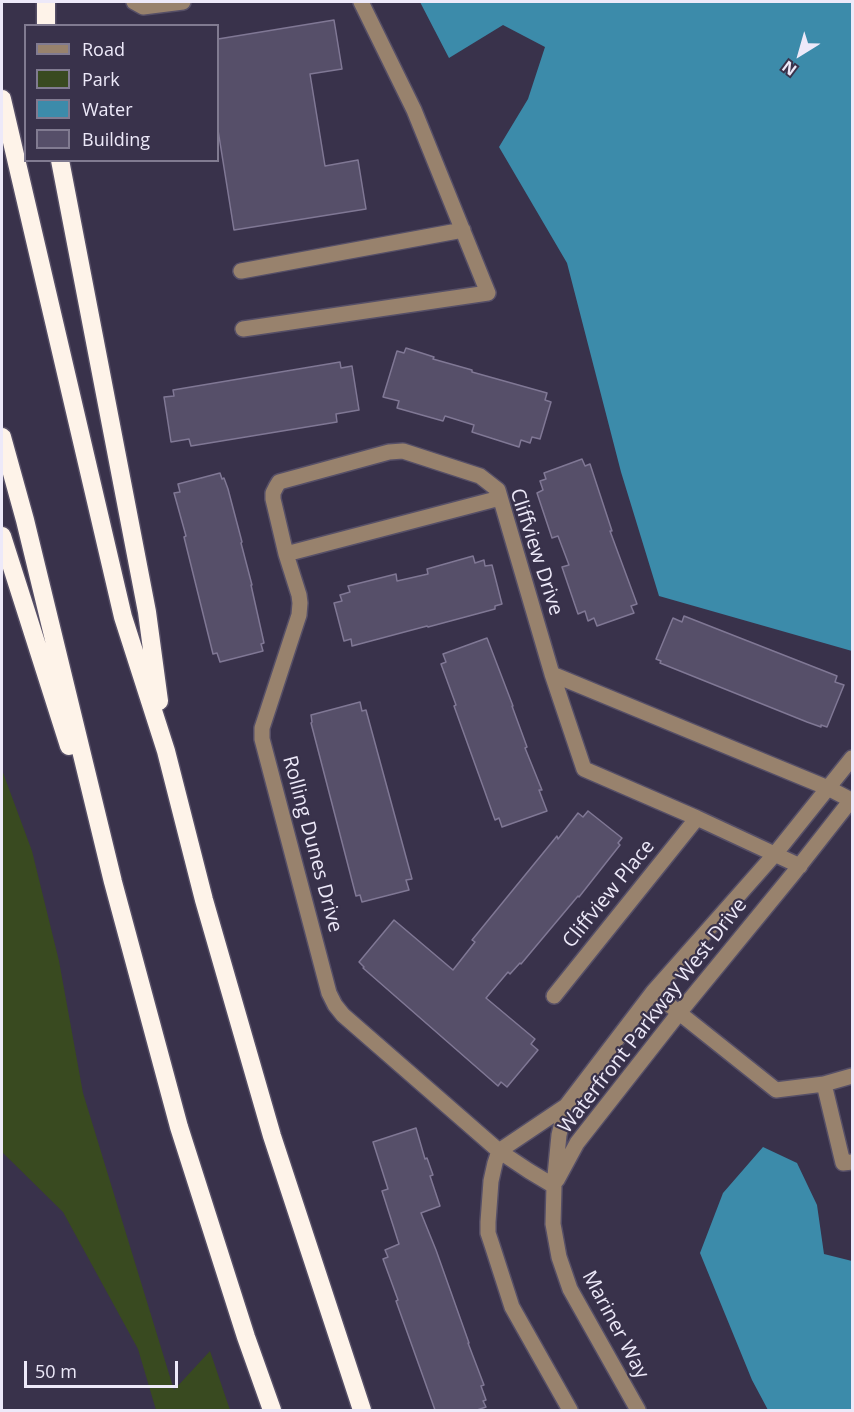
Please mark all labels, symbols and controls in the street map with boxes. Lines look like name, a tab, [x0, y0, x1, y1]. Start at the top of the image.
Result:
legend	[24, 24, 219, 162]
north arrow	[770, 24, 830, 84]
text: Road	[82, 37, 125, 61]
text: N	[777, 56, 801, 81]
text: Park	[82, 67, 120, 91]
text: Water	[82, 97, 133, 121]
text: Building	[82, 127, 150, 151]
street label: Cliffview Drive	[504, 485, 568, 619]
street label: Rolling Dunes Drive	[277, 753, 347, 935]
street label: Cliffview Place	[558, 835, 660, 953]
street label: Waterfront Parkway West Drive	[554, 894, 752, 1138]
street label: Mariner Way	[577, 1267, 653, 1383]
scale bar	[27, 1349, 182, 1387]
text: 50 m	[35, 1359, 77, 1383]

